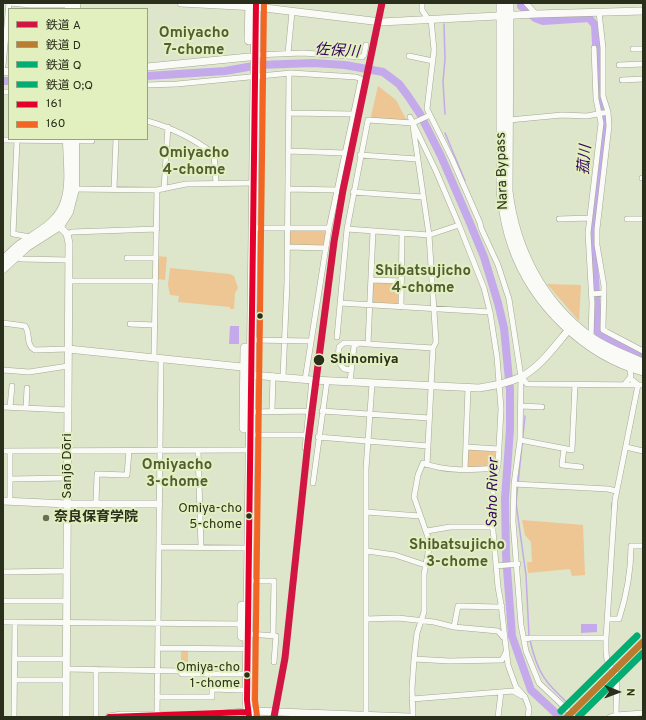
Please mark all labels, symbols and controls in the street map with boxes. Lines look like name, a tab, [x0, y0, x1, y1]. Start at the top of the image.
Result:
legend	[8, 8, 148, 140]
text: 鉄道 A	[46, 18, 81, 34]
district label: Omiyacho 7-chome	[159, 25, 229, 60]
text: 鉄道 D	[46, 38, 81, 54]
water label: 佐保川	[314, 41, 360, 63]
text: 鉄道 Q	[46, 58, 82, 74]
text: 鉄道 O;Q	[46, 78, 93, 94]
text: 161	[46, 96, 62, 112]
text: 160	[46, 116, 65, 132]
street label: Nara Bypass	[493, 132, 513, 210]
water label: 菰川	[576, 144, 596, 176]
district label: Omiyacho 4-chome	[159, 145, 229, 180]
district label: Shibatsujicho 4-chome	[375, 263, 471, 298]
unlabelled marker	[255, 311, 265, 321]
place label: Shinomiya	[330, 352, 399, 368]
marker: Shinomiya	[312, 353, 326, 367]
street label: Sanjō Dōri	[60, 433, 76, 499]
district label: Omiyacho 3-chome	[142, 457, 212, 492]
water label: Saho River	[484, 458, 504, 528]
place label: Omiya-cho 5-chome	[178, 501, 242, 532]
place label: 奈良保育学院	[54, 510, 138, 526]
marker: Omiya-cho 5-chome	[244, 511, 254, 521]
marker: 奈良保育学院	[41, 513, 51, 523]
district label: Shibatsujicho 3-chome	[409, 537, 505, 572]
place label: Omiya-cho 1-chome	[176, 660, 240, 691]
marker: Omiya-cho 1-chome	[242, 670, 252, 680]
north arrow	[598, 672, 638, 712]
text: N	[623, 688, 637, 696]

